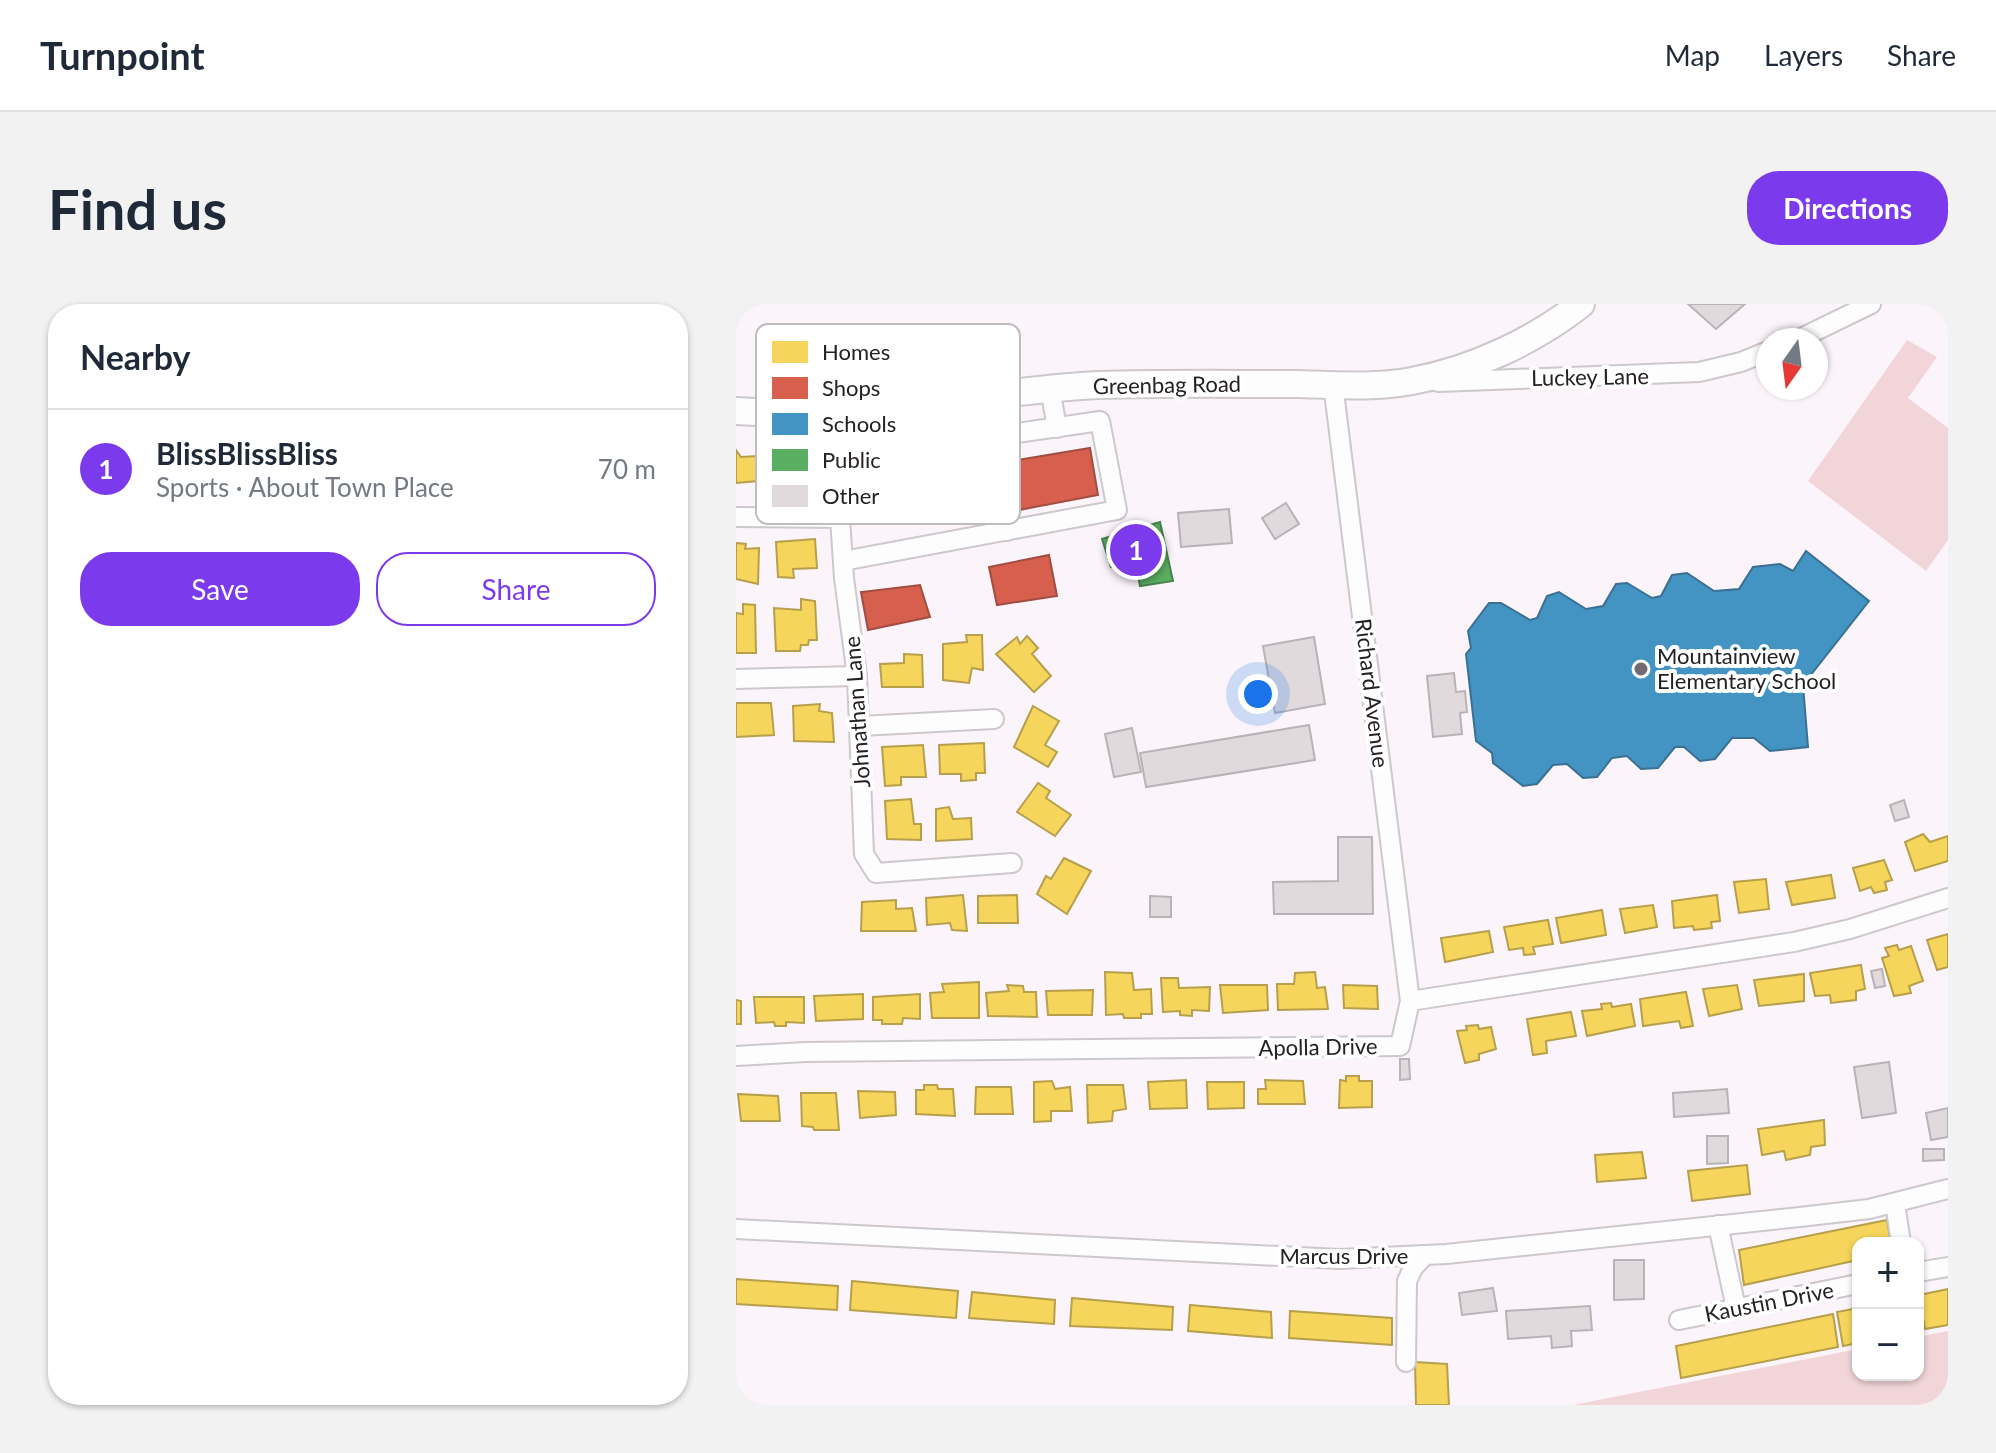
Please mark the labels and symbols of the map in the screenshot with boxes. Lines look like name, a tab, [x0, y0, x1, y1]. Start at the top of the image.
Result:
legend	[756, 324, 1020, 524]
north arrow	[1756, 328, 1828, 400]
text: Homes	[822, 338, 890, 365]
street label: Luckey Lane	[1531, 362, 1649, 391]
street label: Greenbag Road	[1093, 370, 1241, 399]
text: Shops	[822, 374, 880, 401]
text: Schools	[822, 410, 896, 437]
text: Public	[822, 446, 881, 473]
text: Other	[822, 482, 879, 509]
pin: 1	[1110, 520, 1162, 580]
street label: Richard Avenue	[1350, 617, 1395, 769]
street label: Johnathan Lane	[838, 635, 875, 789]
place label: Mountainview Elementary School	[1657, 642, 1836, 694]
marker: Mountainview Elementary School	[1632, 660, 1650, 678]
your location	[1238, 674, 1278, 714]
street label: Apolla Drive	[1258, 1032, 1378, 1061]
street label: Marcus Drive	[1280, 1242, 1408, 1269]
street label: Kaustin Drive	[1702, 1276, 1836, 1327]

